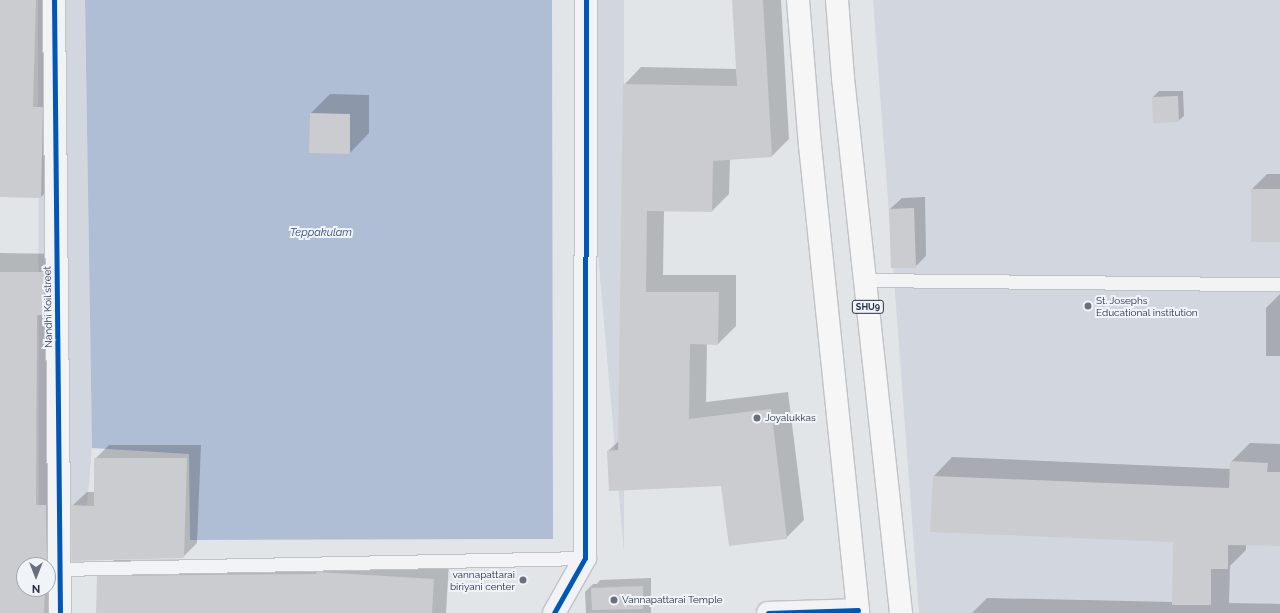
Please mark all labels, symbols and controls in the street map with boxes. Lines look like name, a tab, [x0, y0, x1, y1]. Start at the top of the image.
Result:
water label: Teppakulam	[290, 226, 352, 240]
street label: Nandhi Koil street	[41, 266, 55, 348]
place label: St. Josephs Educational institution	[1096, 294, 1198, 318]
road number: SHU9	[851, 300, 885, 314]
marker: St. Josephs Educational institution	[1083, 301, 1093, 311]
place label: Joyalukkas	[765, 412, 816, 424]
marker: Joyalukkas	[752, 413, 762, 423]
north arrow	[16, 557, 56, 597]
place label: vannapattarai biriyani center	[450, 568, 515, 592]
marker: vannapattarai biriyani center	[518, 575, 528, 585]
text: N	[32, 582, 40, 595]
place label: Vannapattarai Temple	[622, 594, 723, 606]
marker: Vannapattarai Temple	[609, 595, 619, 605]

